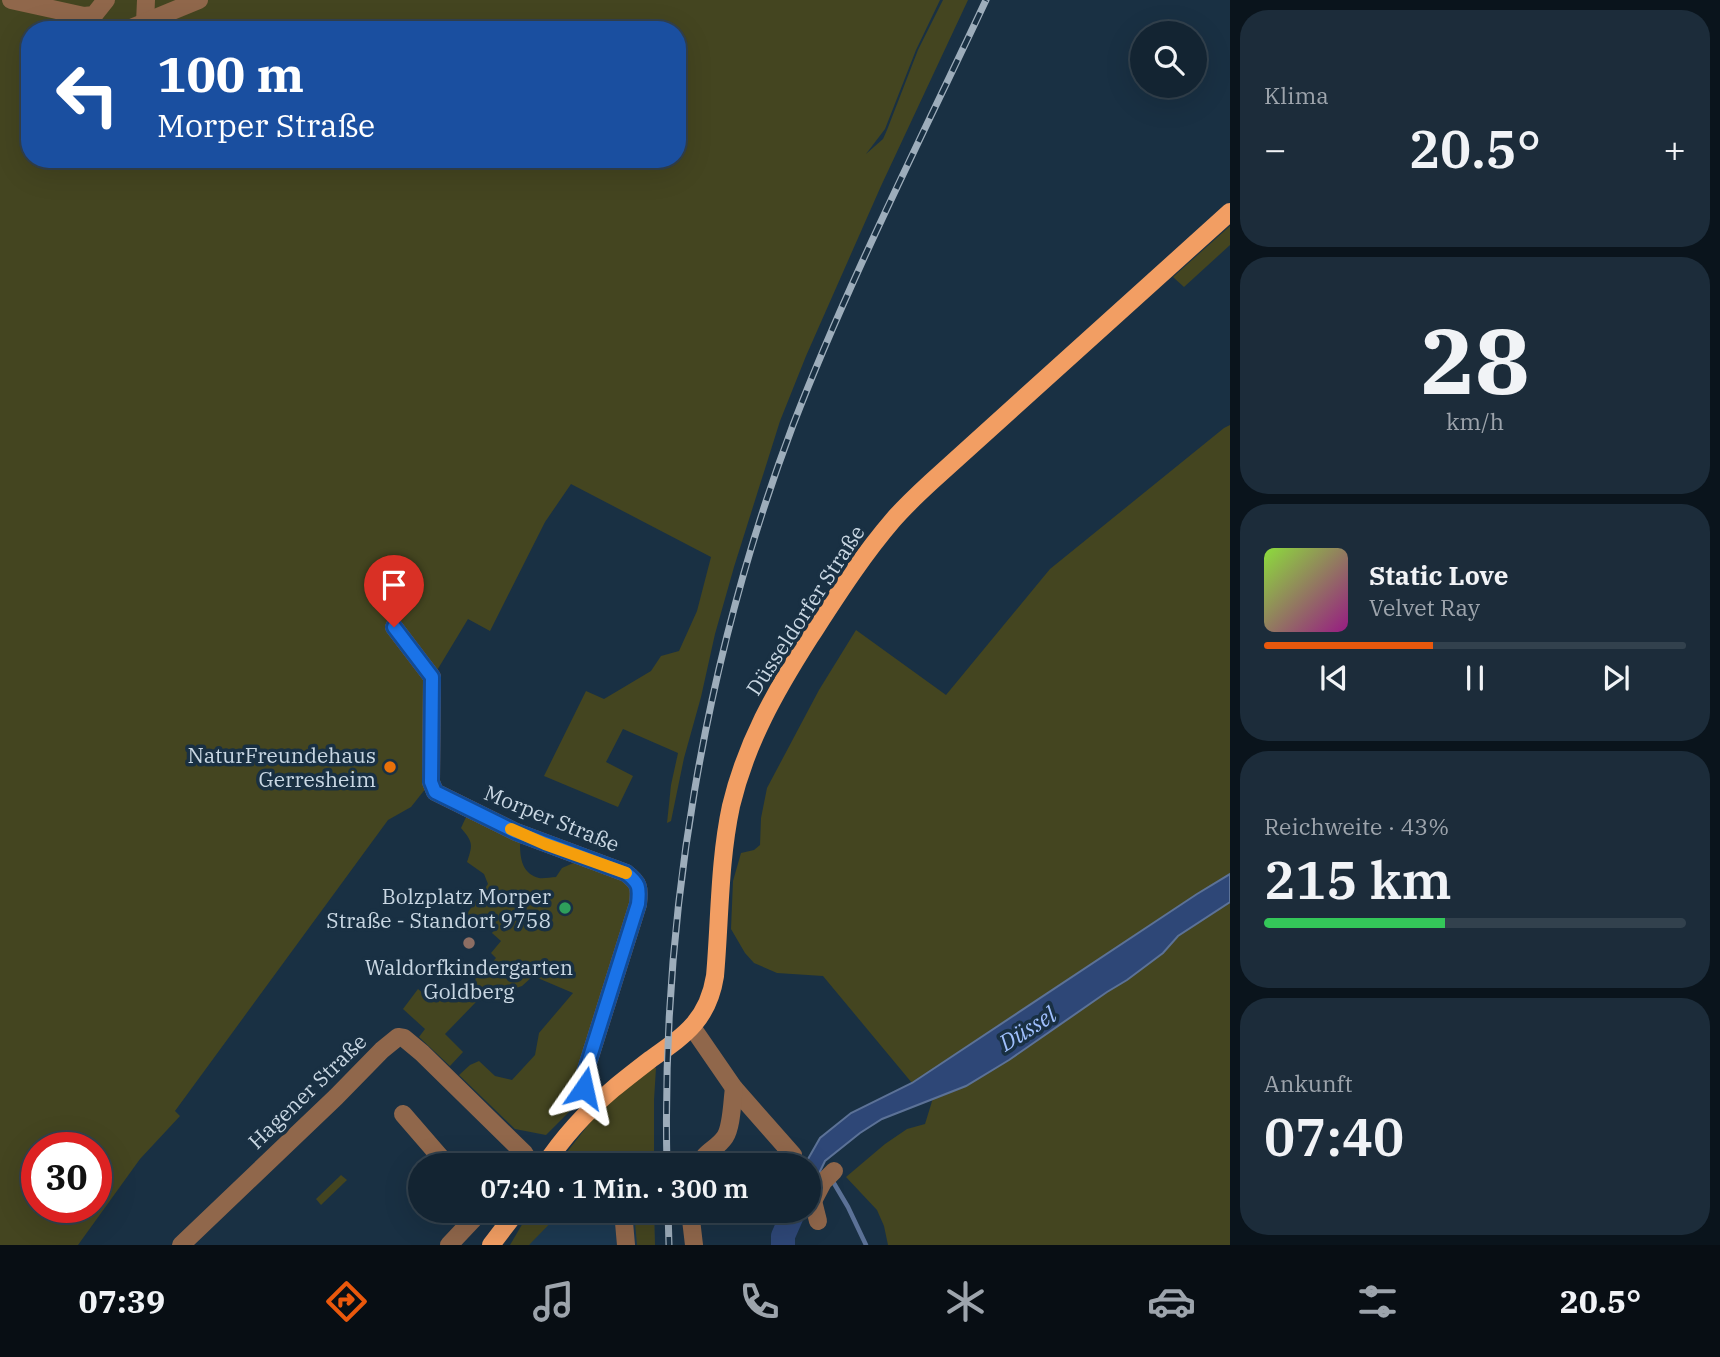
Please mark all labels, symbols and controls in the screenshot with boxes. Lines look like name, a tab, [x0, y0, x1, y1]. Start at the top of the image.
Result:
map controls	[1130, 21, 1207, 98]
button: search	[1130, 21, 1207, 98]
text: 100 m	[157, 42, 304, 105]
icon: left	[42, 49, 133, 140]
text: Klima	[1264, 80, 1329, 110]
text: Morper Straße	[157, 104, 375, 146]
text: 20.5°	[1409, 115, 1541, 182]
text: −	[1264, 124, 1287, 173]
text: +	[1663, 124, 1686, 173]
text: 28	[1420, 301, 1530, 419]
text: km/h	[1446, 406, 1504, 436]
street label: Düsseldorfer Straße	[739, 519, 871, 701]
pin	[364, 555, 424, 627]
text: Static Love	[1369, 558, 1508, 592]
icon: arrive	[375, 566, 413, 604]
text: Velvet Ray	[1369, 592, 1480, 622]
icon: previous	[1315, 659, 1353, 697]
icon: pause	[1456, 659, 1494, 697]
icon: next	[1597, 659, 1635, 697]
place label: NaturFreundehaus Gerresheim	[187, 741, 376, 793]
marker: NaturFreundehaus Gerresheim	[382, 759, 398, 775]
street label: Morper Straße	[480, 778, 624, 858]
text: Reichweite · 43%	[1264, 811, 1449, 841]
text: 215 km	[1264, 846, 1452, 913]
place label: Bolzplatz Morper Straße - Standort 9758	[326, 882, 552, 934]
marker: Bolzplatz Morper Straße - Standort 9758	[557, 900, 573, 916]
marker: Waldorfkindergarten Goldberg	[461, 935, 477, 951]
place label: Waldorfkindergarten Goldberg	[365, 953, 573, 1005]
water label: Düssel	[992, 999, 1062, 1058]
street label: Hagener Straße	[242, 1027, 372, 1155]
position arrow	[547, 1051, 621, 1125]
text: Ankunft	[1264, 1068, 1353, 1098]
text: 07:40	[1264, 1103, 1404, 1170]
speed limit sign: 30	[21, 1132, 112, 1223]
text: 07:40 · 1 Min. · 300 m	[481, 1171, 748, 1205]
icon: directions	[322, 1277, 371, 1326]
icon: music	[529, 1277, 578, 1326]
icon: phone	[735, 1277, 784, 1326]
icon: climate	[941, 1277, 990, 1326]
icon: car	[1147, 1277, 1196, 1326]
icon: filters	[1353, 1277, 1402, 1326]
text: 07:39	[79, 1280, 165, 1322]
text: 20.5°	[1560, 1280, 1641, 1322]

